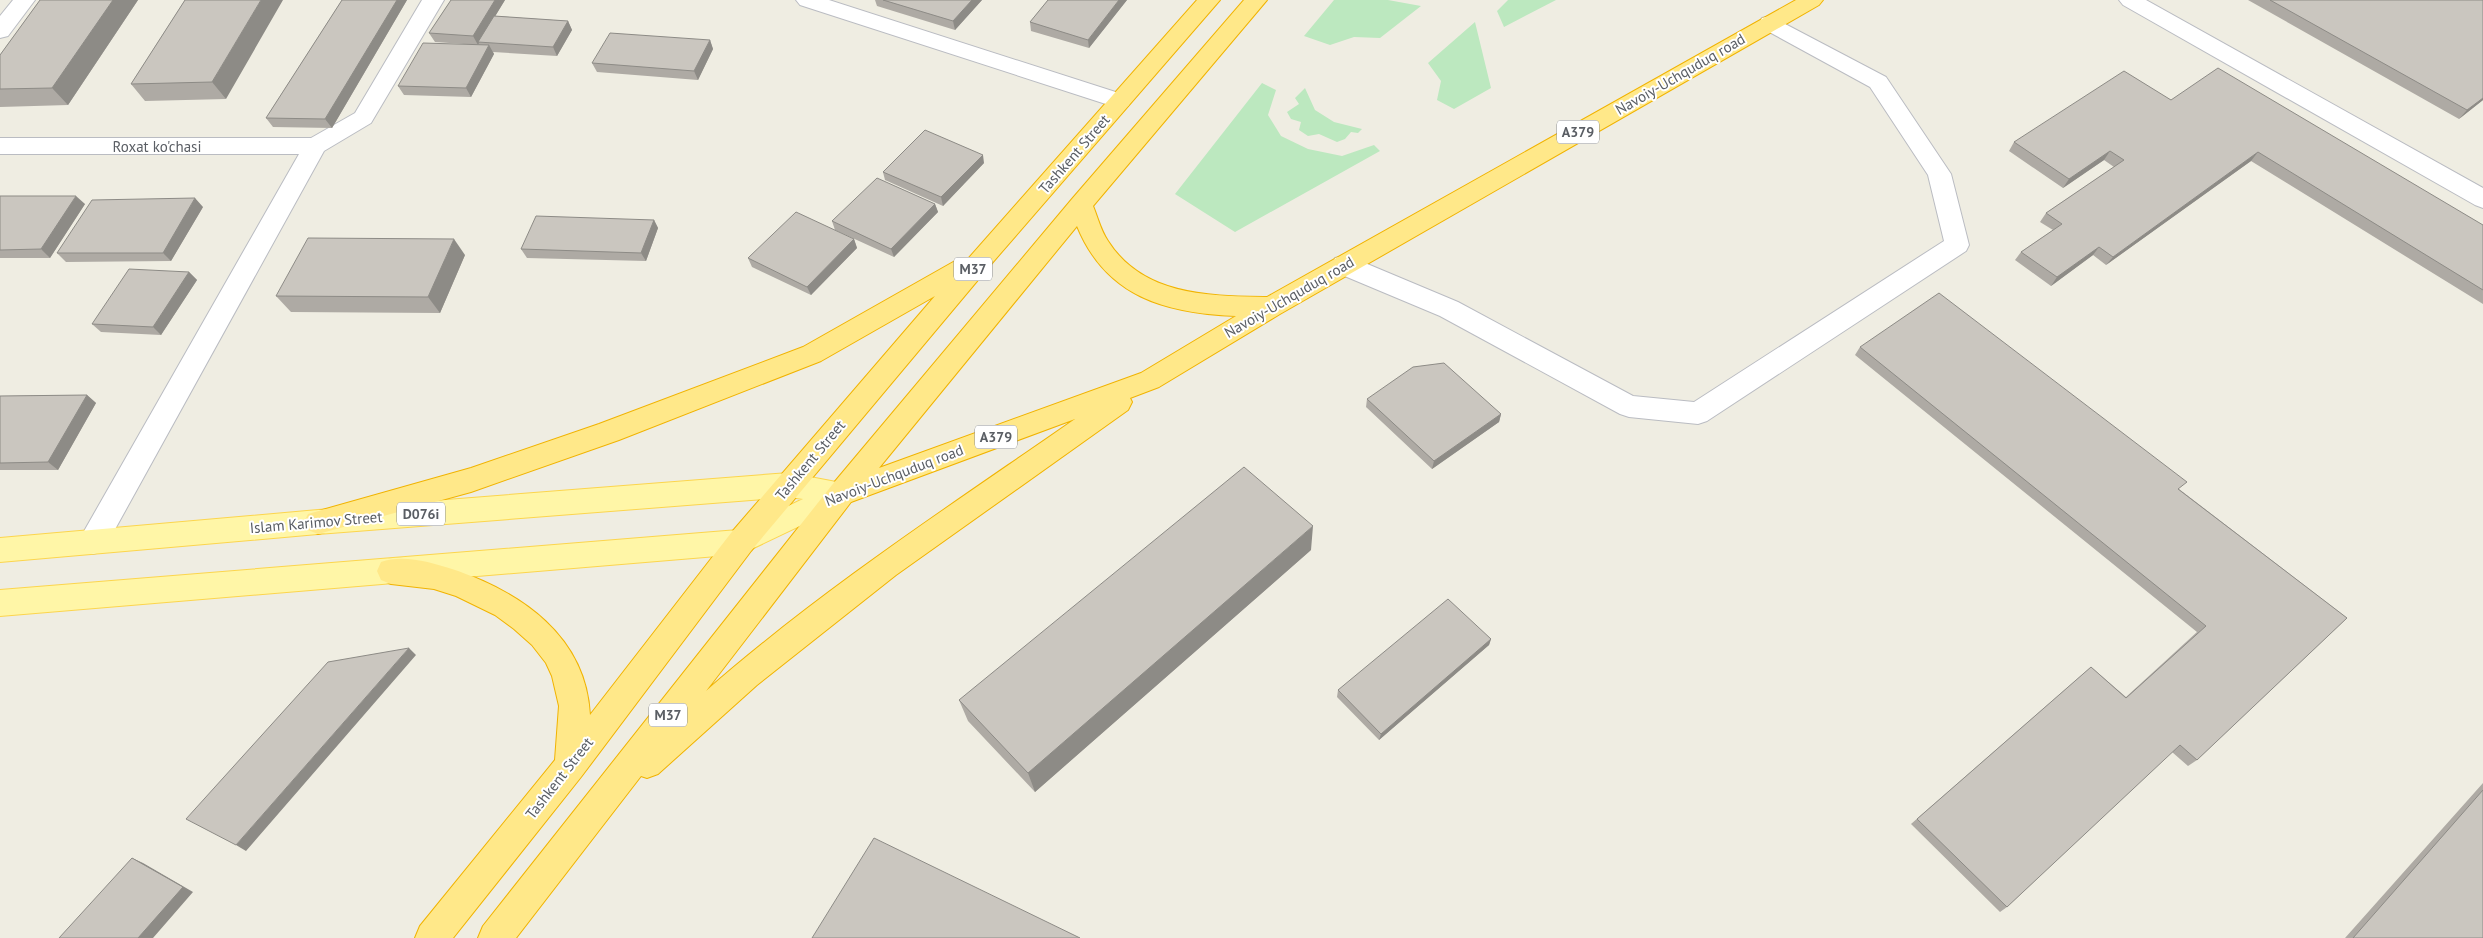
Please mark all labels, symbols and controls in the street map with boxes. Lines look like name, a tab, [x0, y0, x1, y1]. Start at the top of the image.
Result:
street label: Navoiy-Uchquduq road	[1612, 29, 1748, 119]
street label: Tashkent Street	[1034, 110, 1114, 198]
road number: A379	[1557, 120, 1599, 144]
street label: Roxat ko'chasi	[113, 137, 201, 156]
street label: Navoiy-Uchquduq road	[1221, 252, 1357, 342]
road number: M37	[954, 258, 992, 280]
street label: Tashkent Street	[771, 416, 849, 504]
road number: A379	[975, 426, 1017, 448]
street label: Navoiy-Uchquduq road	[822, 440, 966, 510]
road number: D076i	[397, 502, 445, 526]
street label: Islam Karimov Street	[249, 507, 383, 537]
road number: M37	[649, 704, 687, 726]
street label: Tashkent Street	[521, 733, 597, 823]

